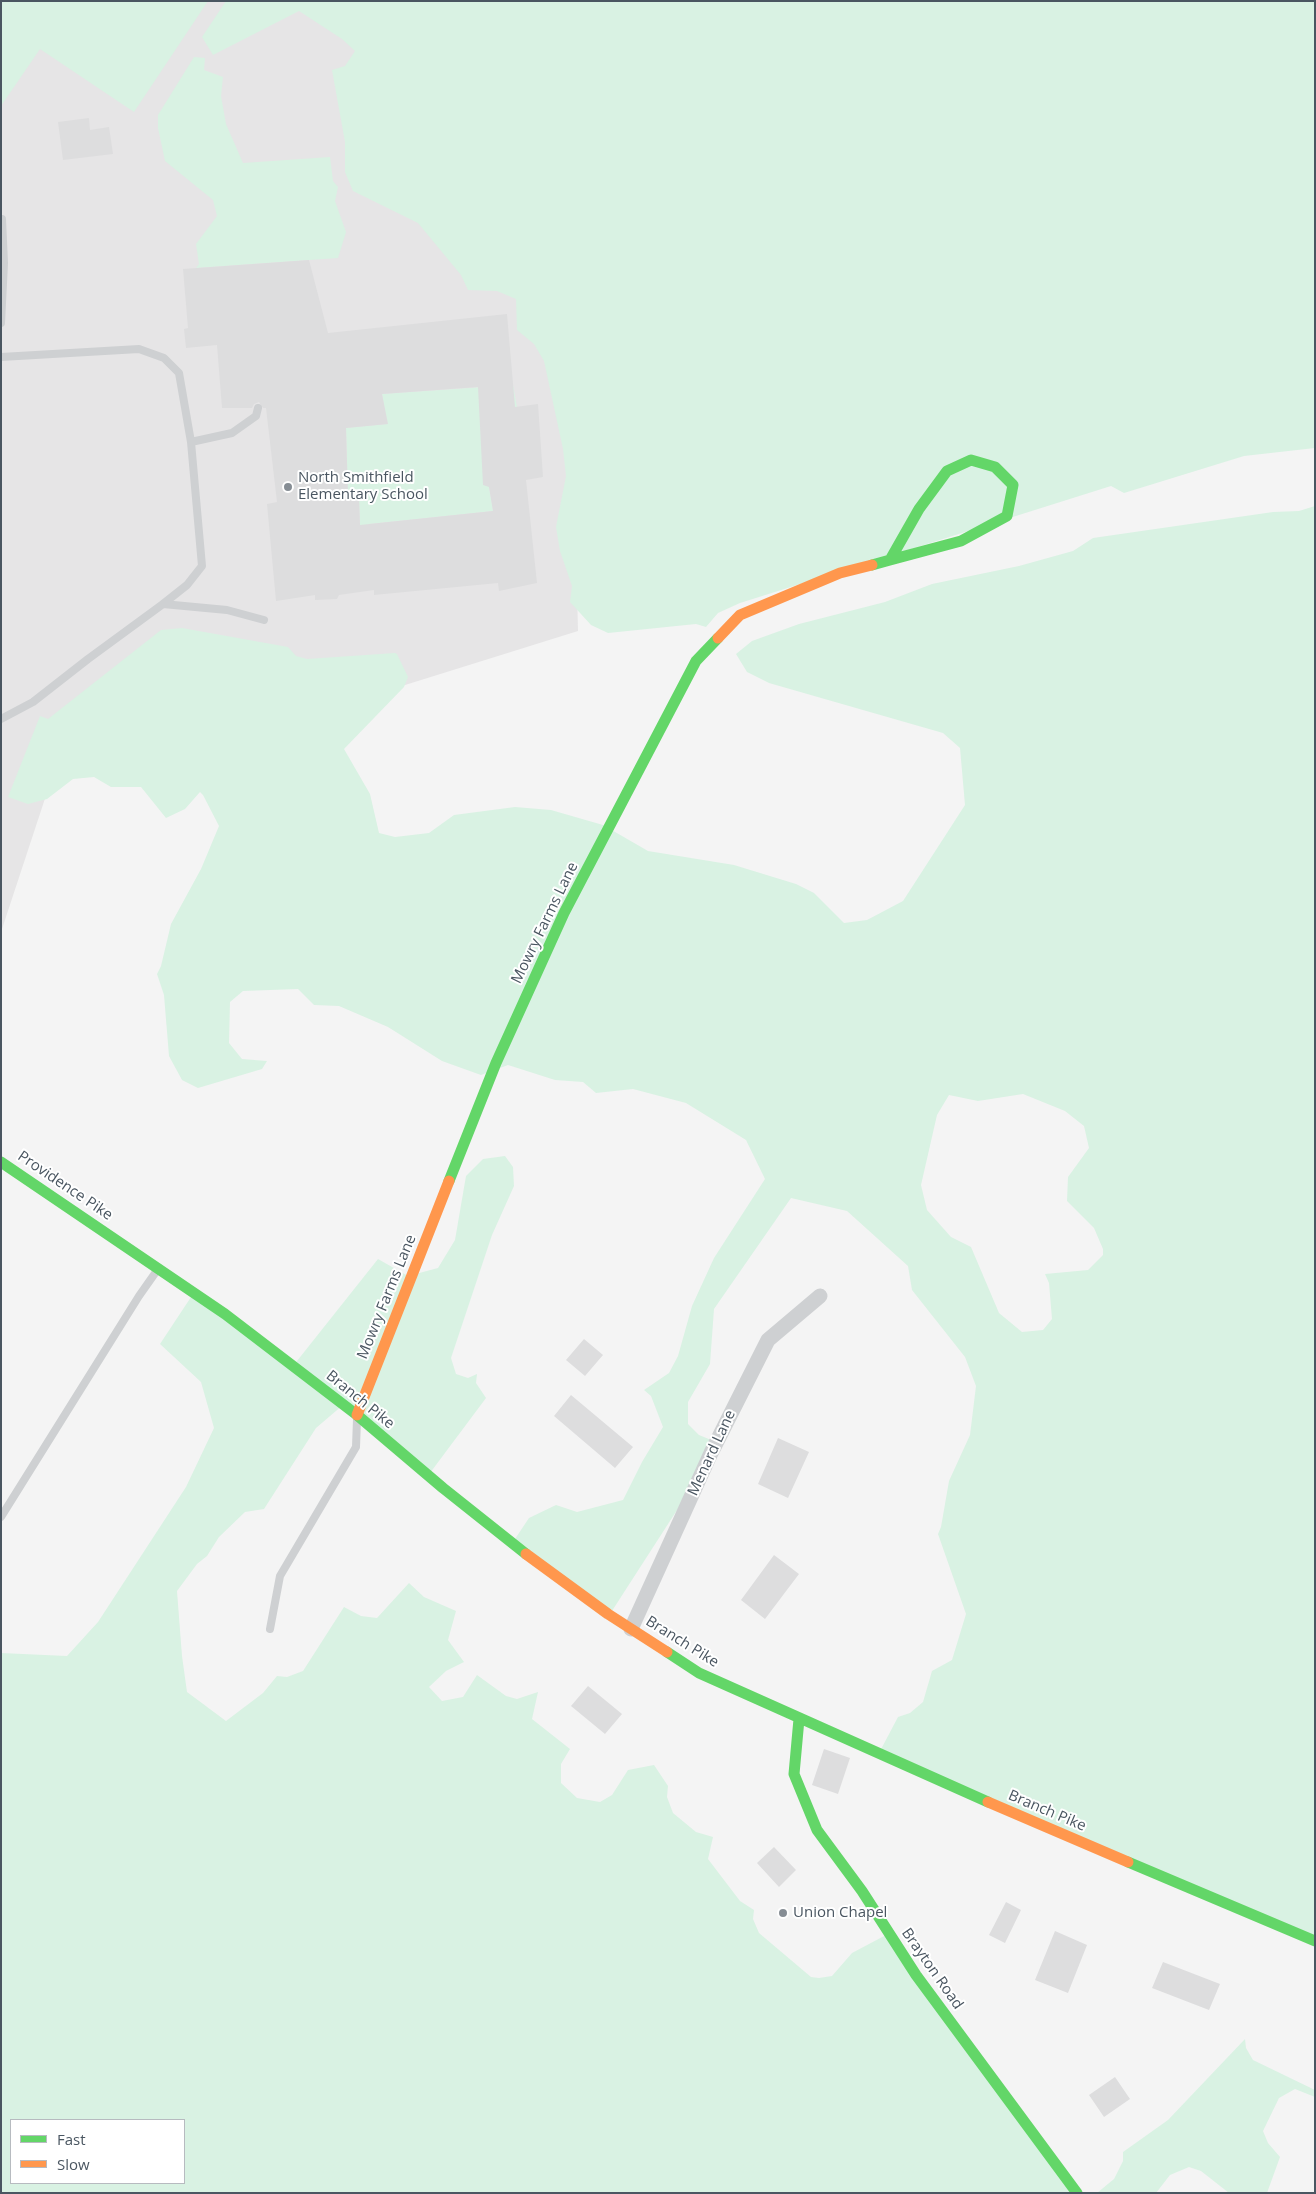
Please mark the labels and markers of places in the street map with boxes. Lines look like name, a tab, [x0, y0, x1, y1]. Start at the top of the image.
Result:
place label: North Smithfield Elementary School	[298, 469, 428, 504]
marker: North Smithfield Elementary School	[282, 481, 294, 493]
place label: Union Chapel	[793, 1904, 887, 1922]
marker: Union Chapel	[777, 1907, 789, 1919]

